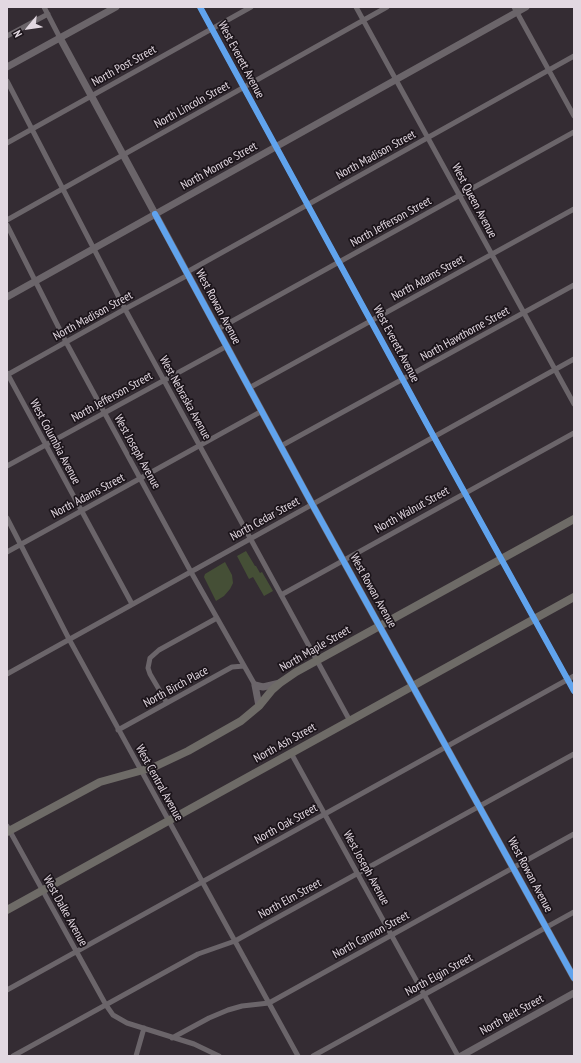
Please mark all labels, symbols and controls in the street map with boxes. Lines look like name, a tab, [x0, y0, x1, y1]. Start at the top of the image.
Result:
north arrow	[8, 8, 48, 48]
street label: West Everett Avenue	[215, 19, 267, 101]
text: N	[10, 28, 25, 40]
street label: North Post Street	[89, 42, 159, 90]
street label: North Lincoln Street	[152, 78, 232, 132]
street label: North Madison Street	[334, 127, 418, 183]
street label: North Monroe Street	[178, 139, 260, 193]
street label: West Queen Avenue	[448, 161, 500, 241]
street label: North Jefferson Street	[348, 194, 434, 250]
street label: North Adams Street	[389, 252, 467, 304]
street label: West Rowan Avenue	[192, 267, 244, 347]
street label: North Madison Street	[51, 288, 135, 344]
street label: West Everett Avenue	[370, 303, 422, 385]
street label: North Hawthorne Street	[418, 304, 512, 364]
street label: West Nebraska Avenue	[156, 354, 214, 442]
street label: North Jefferson Street	[69, 369, 155, 425]
street label: West Columbia Avenue	[27, 397, 83, 487]
street label: West Joseph Avenue	[111, 412, 163, 492]
street label: North Adams Street	[49, 471, 127, 521]
street label: North Walnut Street	[372, 484, 452, 536]
street label: North Cedar Street	[228, 494, 302, 544]
street label: West Rowan Avenue	[347, 551, 399, 631]
street label: North Maple Street	[277, 623, 353, 675]
street label: North Birch Place	[141, 663, 211, 711]
street label: North Ash Street	[251, 720, 319, 766]
street label: West Central Avenue	[132, 742, 186, 824]
street label: North Oak Street	[252, 801, 320, 847]
street label: West Joseph Avenue	[340, 828, 392, 908]
street label: West Rowan Avenue	[504, 835, 556, 915]
street label: West Dalke Avenue	[40, 873, 90, 949]
street label: North Elm Street	[256, 876, 324, 922]
street label: North Cannon Street	[330, 908, 412, 962]
street label: North Elgin Street	[403, 951, 475, 999]
street label: North Belt Street	[478, 992, 546, 1038]

